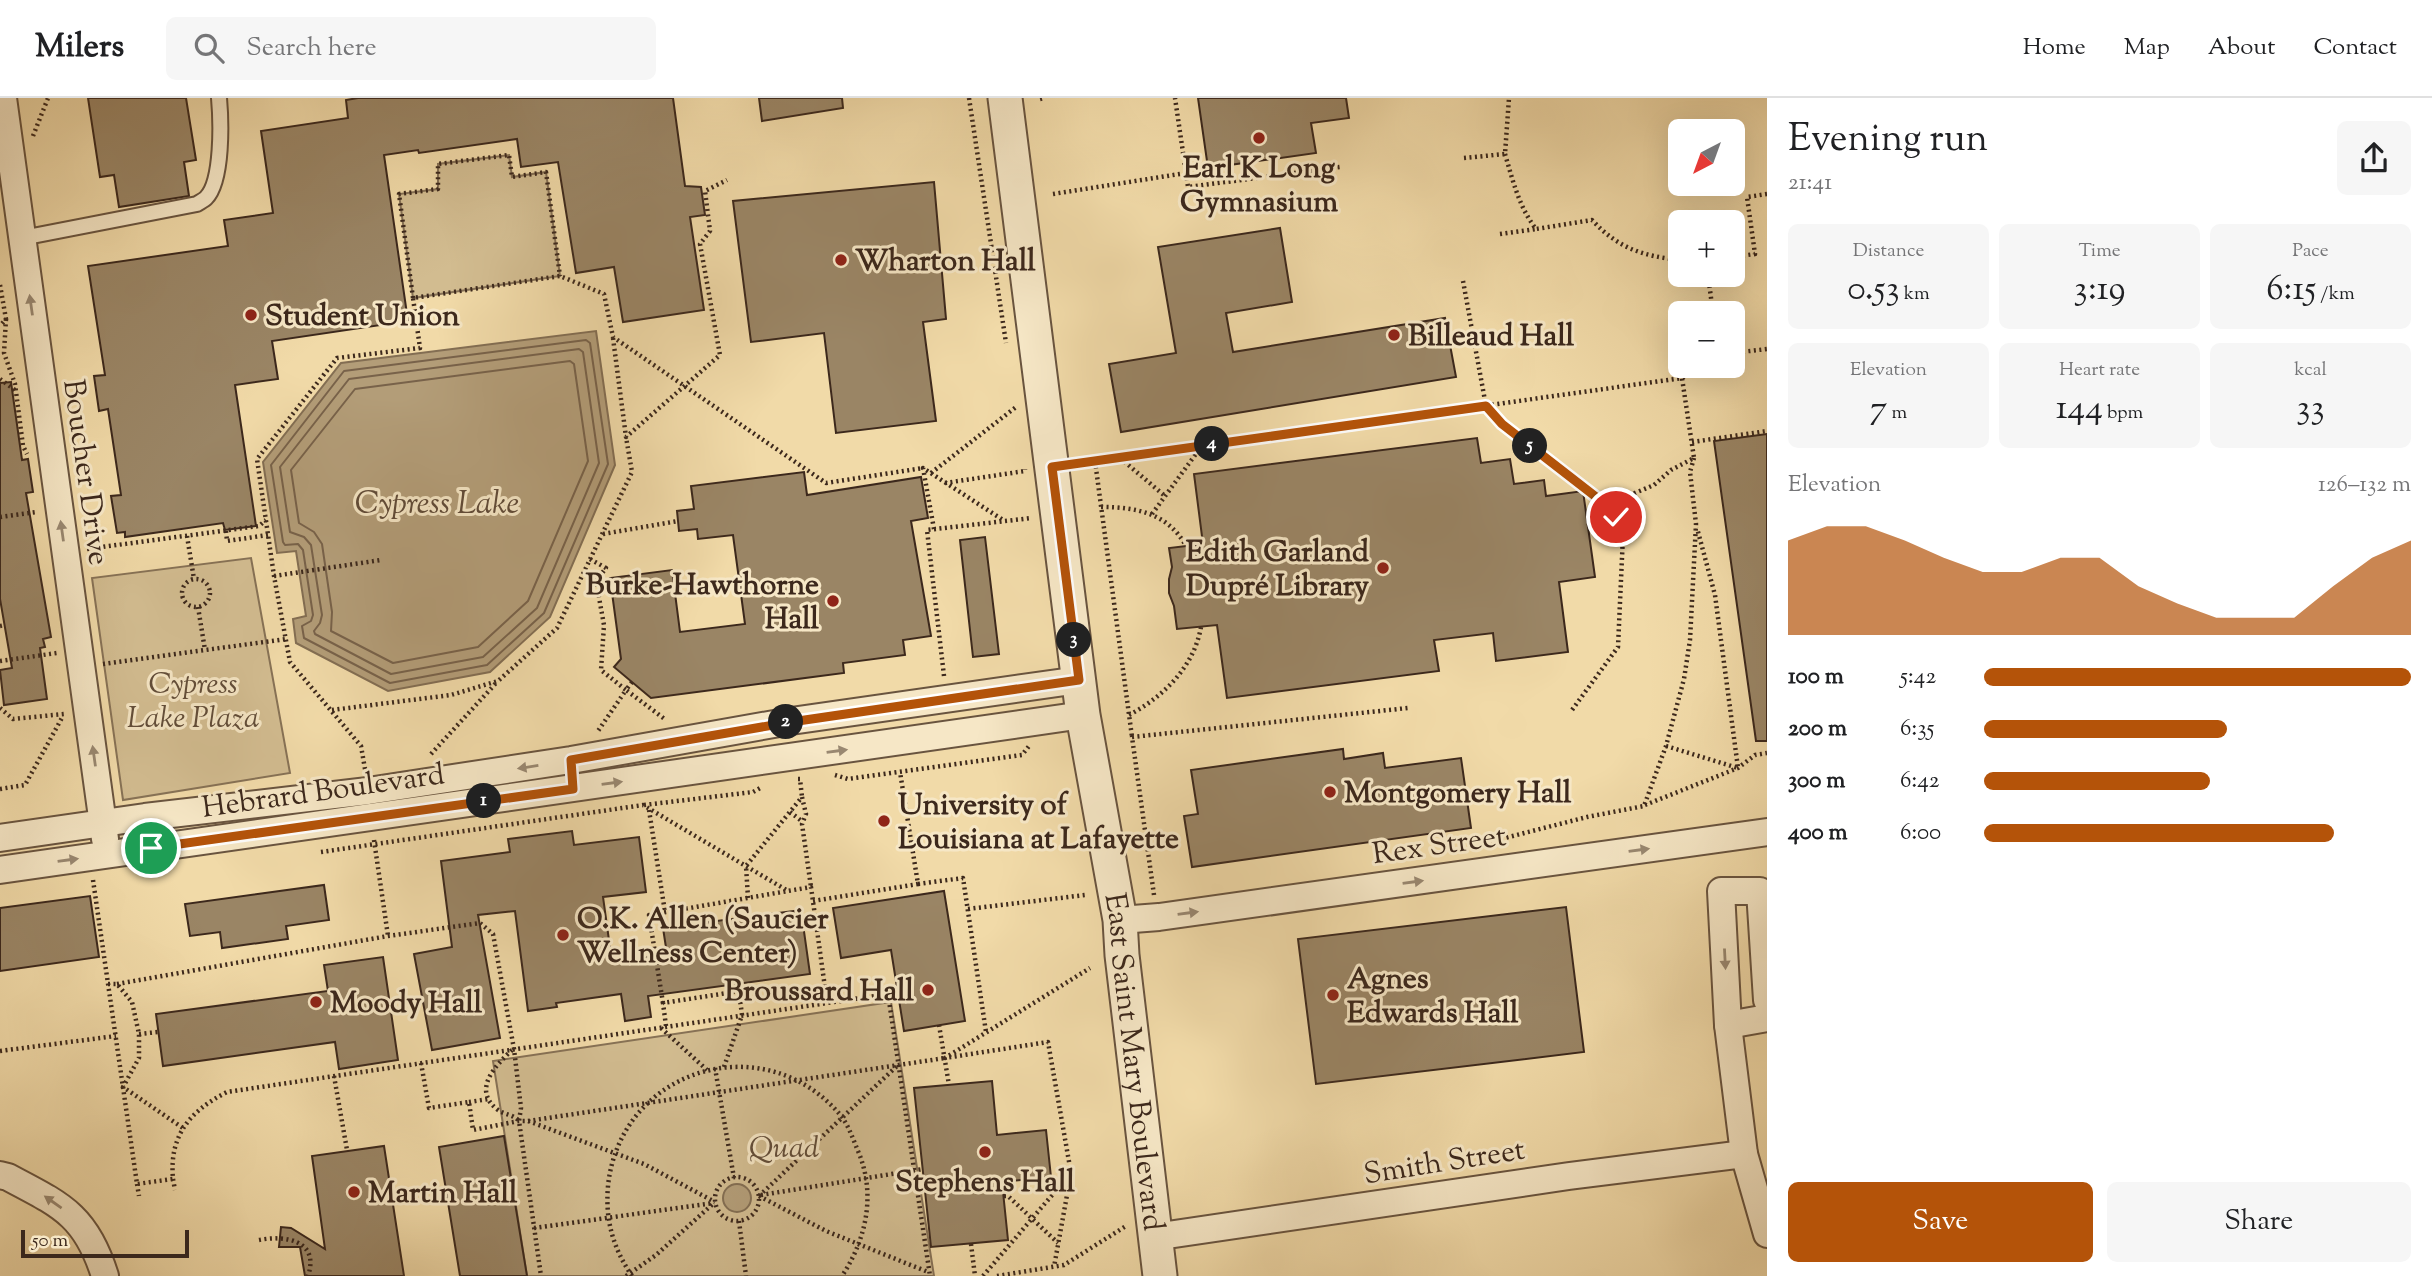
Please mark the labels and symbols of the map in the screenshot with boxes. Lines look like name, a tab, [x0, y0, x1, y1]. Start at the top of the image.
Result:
north arrow	[1668, 119, 1745, 196]
marker: Earl K Long Gymnasium	[1251, 130, 1267, 146]
place label: Earl K Long Gymnasium	[1180, 148, 1338, 225]
place label: Wharton Hall	[855, 241, 1036, 284]
marker: Wharton Hall	[833, 252, 849, 268]
one-way arrow	[25, 294, 36, 316]
place label: Student Union	[265, 296, 460, 339]
marker: Student Union	[243, 307, 259, 323]
place label: Billeaud Hall	[1408, 316, 1575, 359]
marker: Billeaud Hall	[1386, 327, 1402, 343]
street label: Boucher Drive	[50, 377, 119, 568]
pin: 4	[1194, 426, 1230, 462]
pin: 5	[1512, 428, 1548, 464]
water label: Cypress Lake	[355, 482, 519, 528]
pin	[1586, 487, 1646, 547]
one-way arrow	[56, 520, 67, 542]
place label: Edith Garland Dupré Library	[1186, 532, 1369, 609]
marker: Edith Garland Dupré Library	[1375, 560, 1391, 576]
place label: Burke-Hawthorne Hall	[586, 565, 820, 642]
marker: Burke-Hawthorne Hall	[825, 593, 841, 609]
pin: 3	[1056, 622, 1092, 658]
park label: Cypress Lake Plaza	[127, 664, 259, 741]
pin: 2	[768, 704, 804, 740]
one-way arrow	[88, 745, 99, 767]
one-way arrow	[826, 745, 848, 756]
street label: Hebrard Boulevard	[199, 754, 447, 831]
one-way arrow	[516, 762, 538, 773]
place label: Montgomery Hall	[1344, 773, 1572, 816]
one-way arrow	[601, 777, 623, 788]
pin: 1	[466, 784, 502, 818]
marker: Montgomery Hall	[1322, 784, 1338, 800]
place label: University of Louisiana at Lafayette	[898, 785, 1179, 862]
marker: University of Louisiana at Lafayette	[876, 813, 892, 829]
street label: Rex Street	[1370, 816, 1509, 877]
pin	[121, 818, 181, 878]
one-way arrow	[1628, 844, 1650, 855]
one-way arrow	[57, 854, 79, 865]
one-way arrow	[1403, 876, 1425, 887]
street label: East Saint Mary Boulevard	[1092, 890, 1174, 1234]
place label: O.K. Allen (Saucier Wellness Center)	[577, 899, 829, 976]
one-way arrow	[1177, 908, 1199, 919]
marker: O.K. Allen (Saucier Wellness Center)	[555, 927, 571, 943]
one-way arrow	[1719, 949, 1730, 971]
place label: Agnes Edwards Hall	[1347, 959, 1519, 1036]
place label: Broussard Hall	[724, 971, 915, 1014]
marker: Broussard Hall	[920, 982, 936, 998]
place label: Moody Hall	[330, 983, 483, 1026]
marker: Agnes Edwards Hall	[1325, 987, 1341, 1003]
marker: Moody Hall	[308, 994, 324, 1010]
park label: Quad	[749, 1128, 819, 1171]
street label: Smith Street	[1361, 1130, 1528, 1197]
marker: Stephens Hall	[977, 1144, 993, 1160]
place label: Stephens Hall	[895, 1162, 1076, 1205]
place label: Martin Hall	[368, 1173, 518, 1216]
marker: Martin Hall	[346, 1184, 362, 1200]
one-way arrow	[44, 1195, 62, 1209]
scale bar	[21, 1227, 189, 1259]

